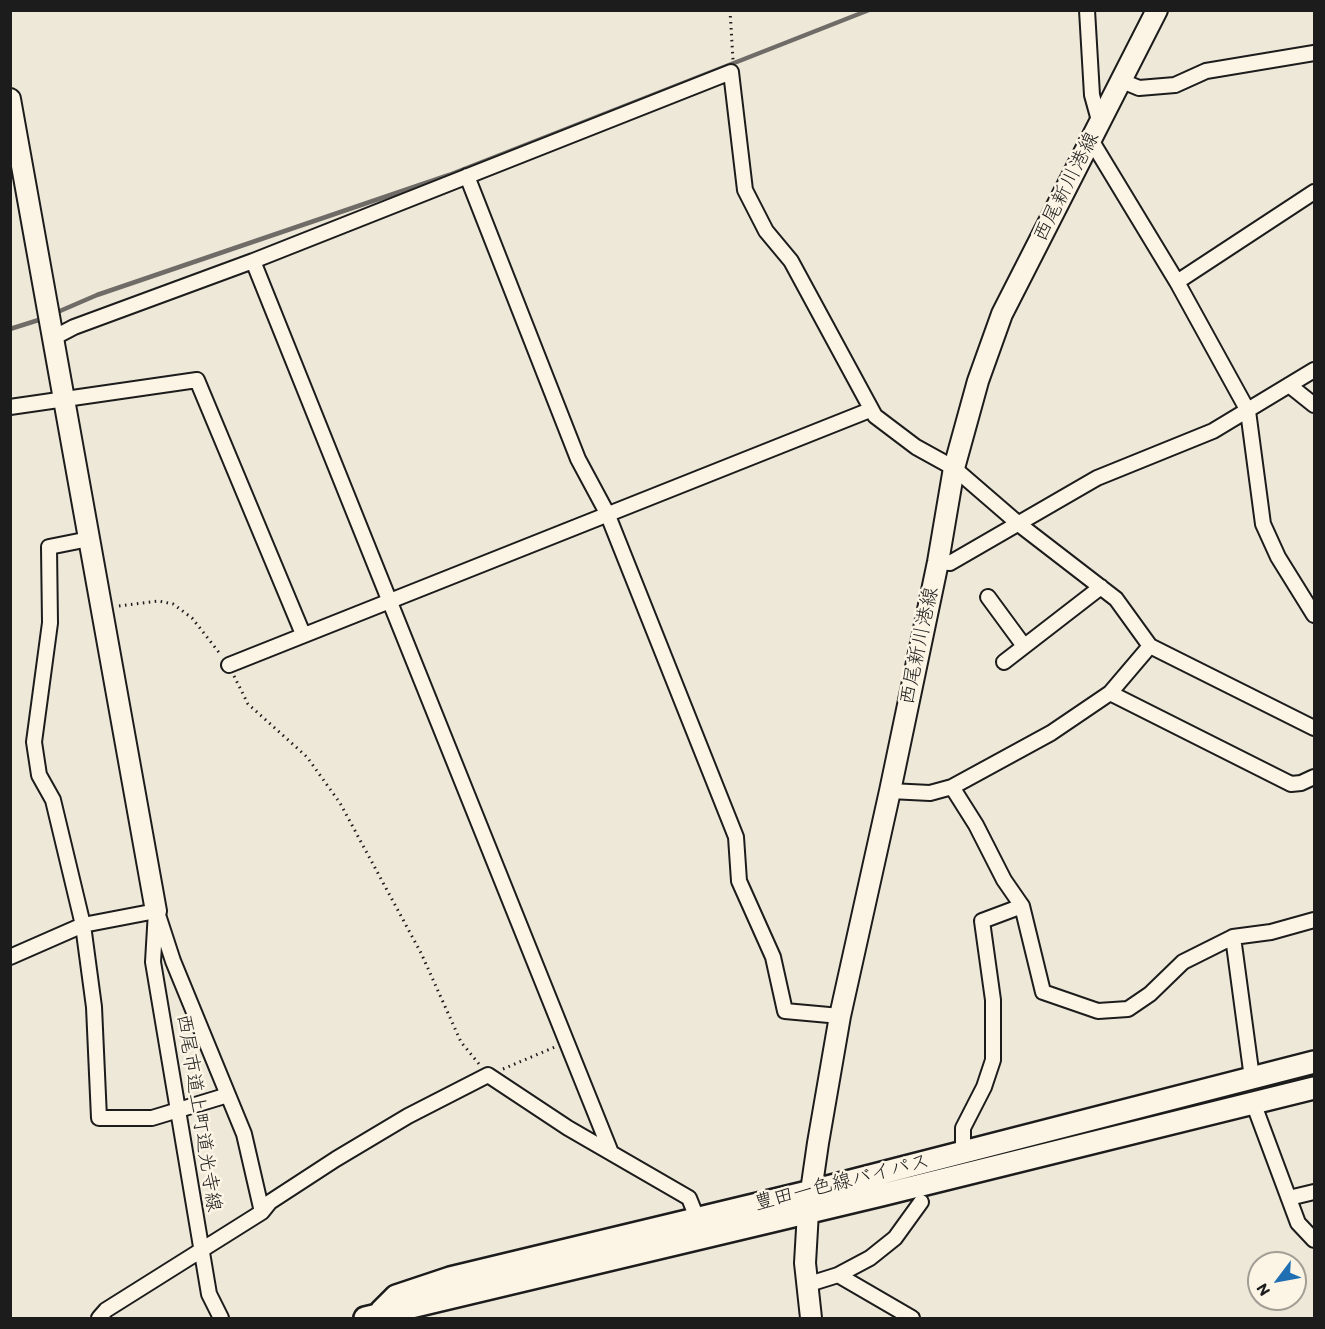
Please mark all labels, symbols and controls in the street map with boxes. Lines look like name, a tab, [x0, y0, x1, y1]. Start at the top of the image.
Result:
street label: 西尾新川港線	[1029, 128, 1105, 246]
street label: 西尾新川港線	[896, 585, 944, 707]
street label: 西尾市道上町道光寺線	[171, 1012, 225, 1214]
street label: 豊田一色線バイパス	[752, 1150, 932, 1216]
north arrow	[1247, 1251, 1307, 1311]
text: N	[1252, 1280, 1274, 1299]

